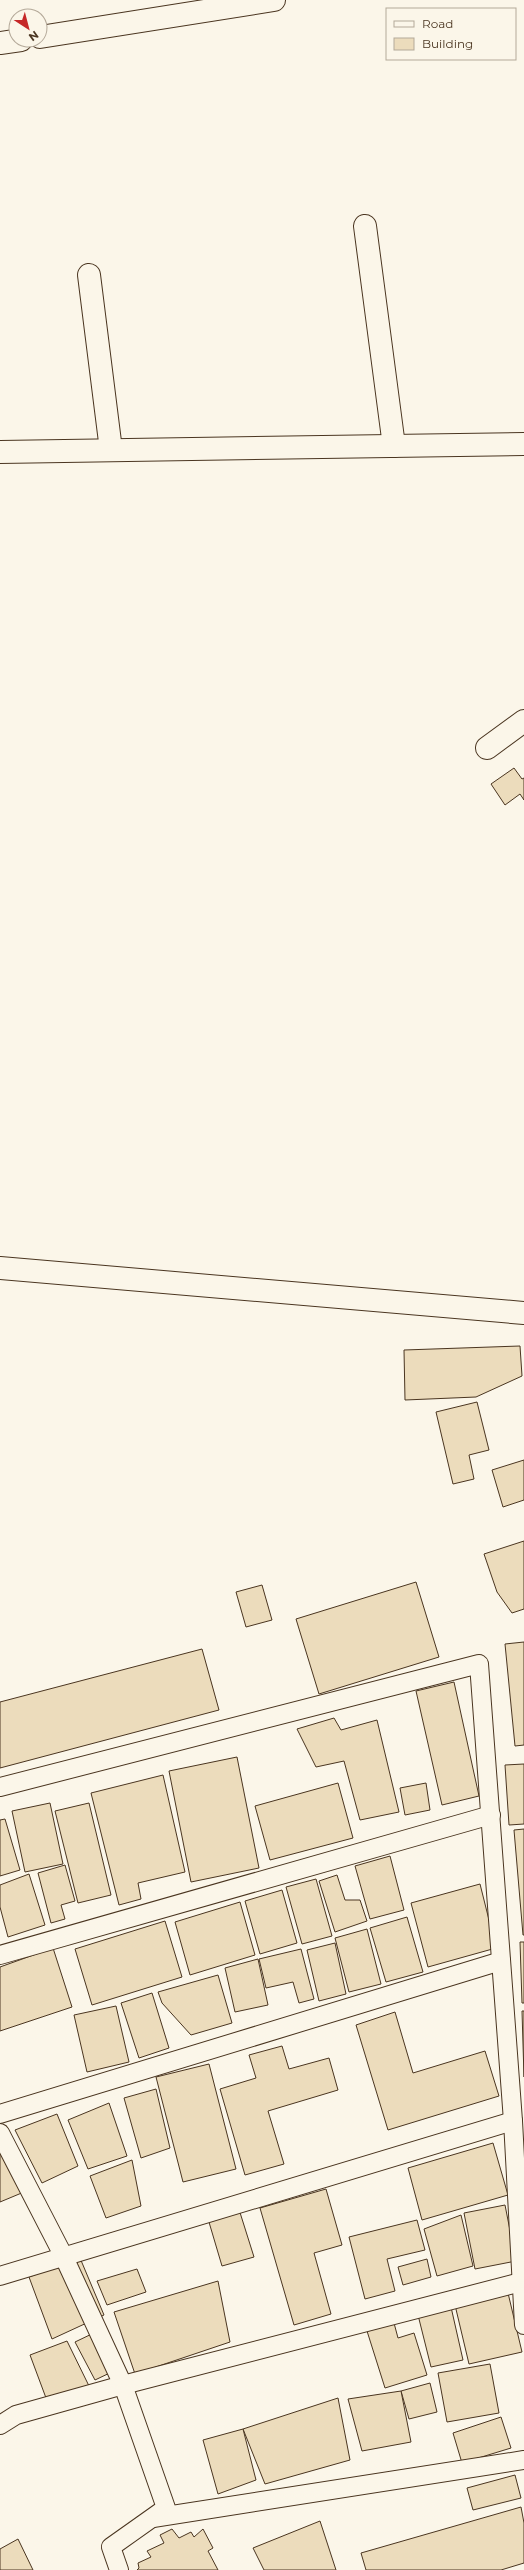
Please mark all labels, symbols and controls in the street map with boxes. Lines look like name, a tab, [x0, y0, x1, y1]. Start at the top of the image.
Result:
north arrow	[8, 8, 48, 48]
legend	[386, 8, 516, 60]
text: Road	[422, 16, 453, 31]
text: N	[26, 28, 42, 44]
text: Building	[422, 36, 473, 51]

